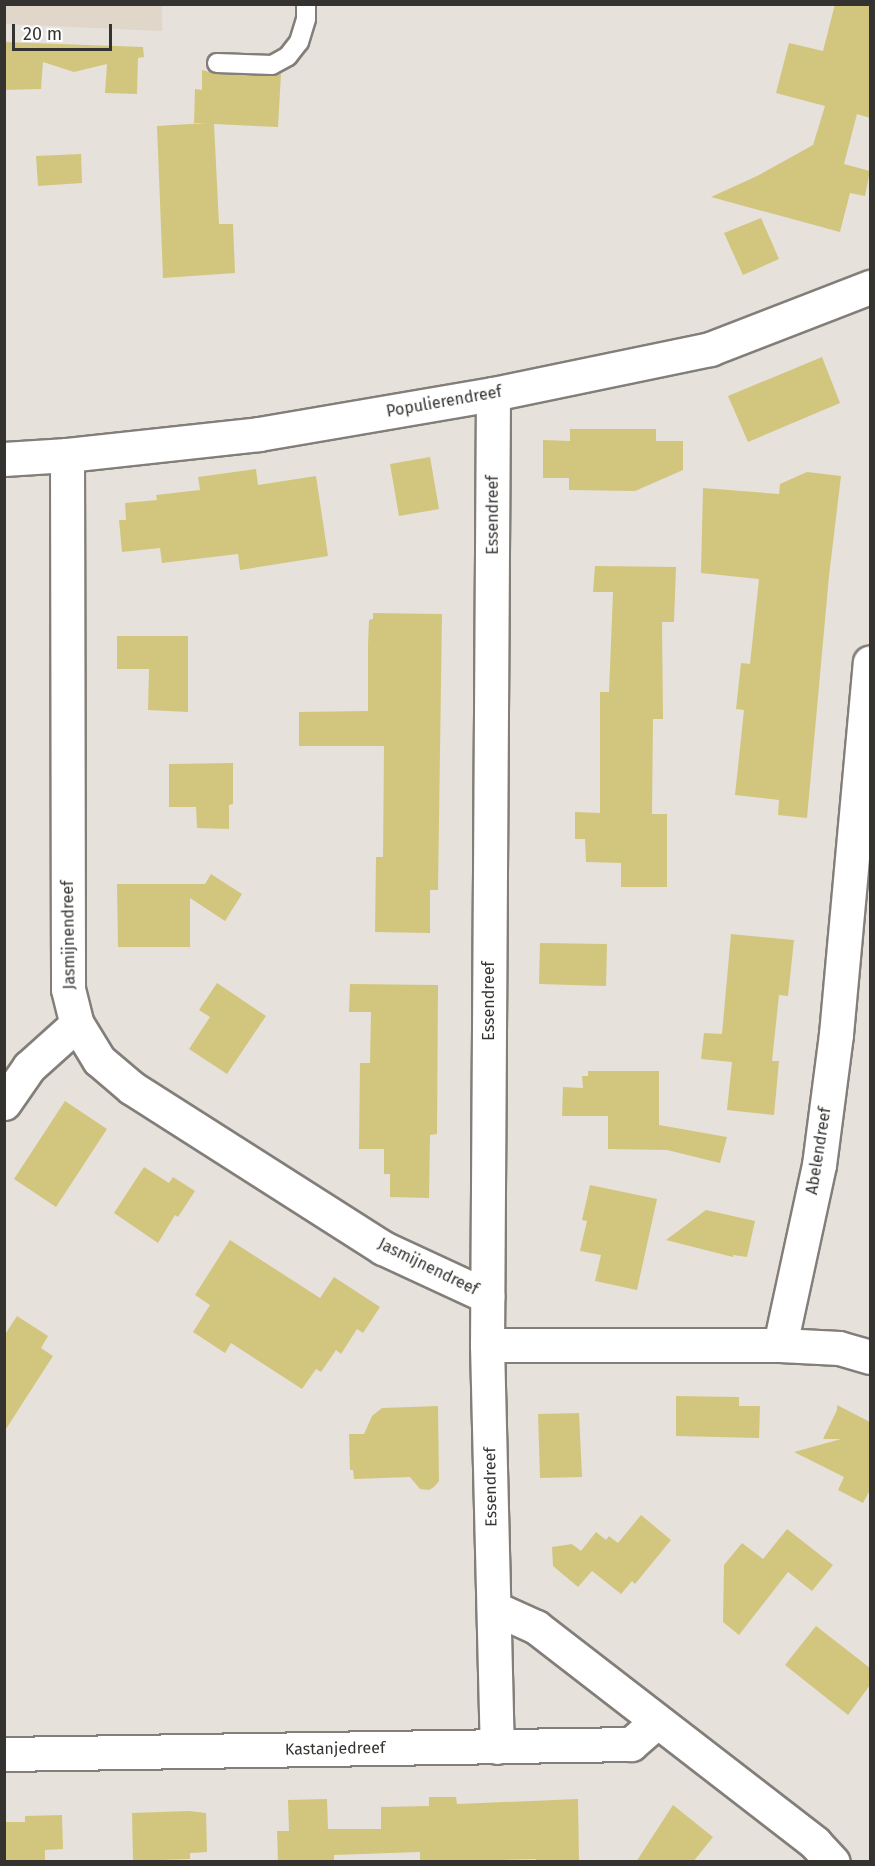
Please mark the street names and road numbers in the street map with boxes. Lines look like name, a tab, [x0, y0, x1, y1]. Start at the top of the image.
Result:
street label: Populierendreef	[385, 382, 503, 422]
street label: Essendreef	[483, 475, 503, 555]
street label: Jasmijnendreef	[58, 880, 80, 990]
street label: Essendreef	[479, 961, 499, 1041]
street label: Abelendreef	[803, 1106, 835, 1196]
street label: Jasmijnendreef	[375, 1234, 481, 1300]
street label: Essendreef	[481, 1447, 501, 1527]
street label: Kastanjedreef	[285, 1739, 385, 1759]

